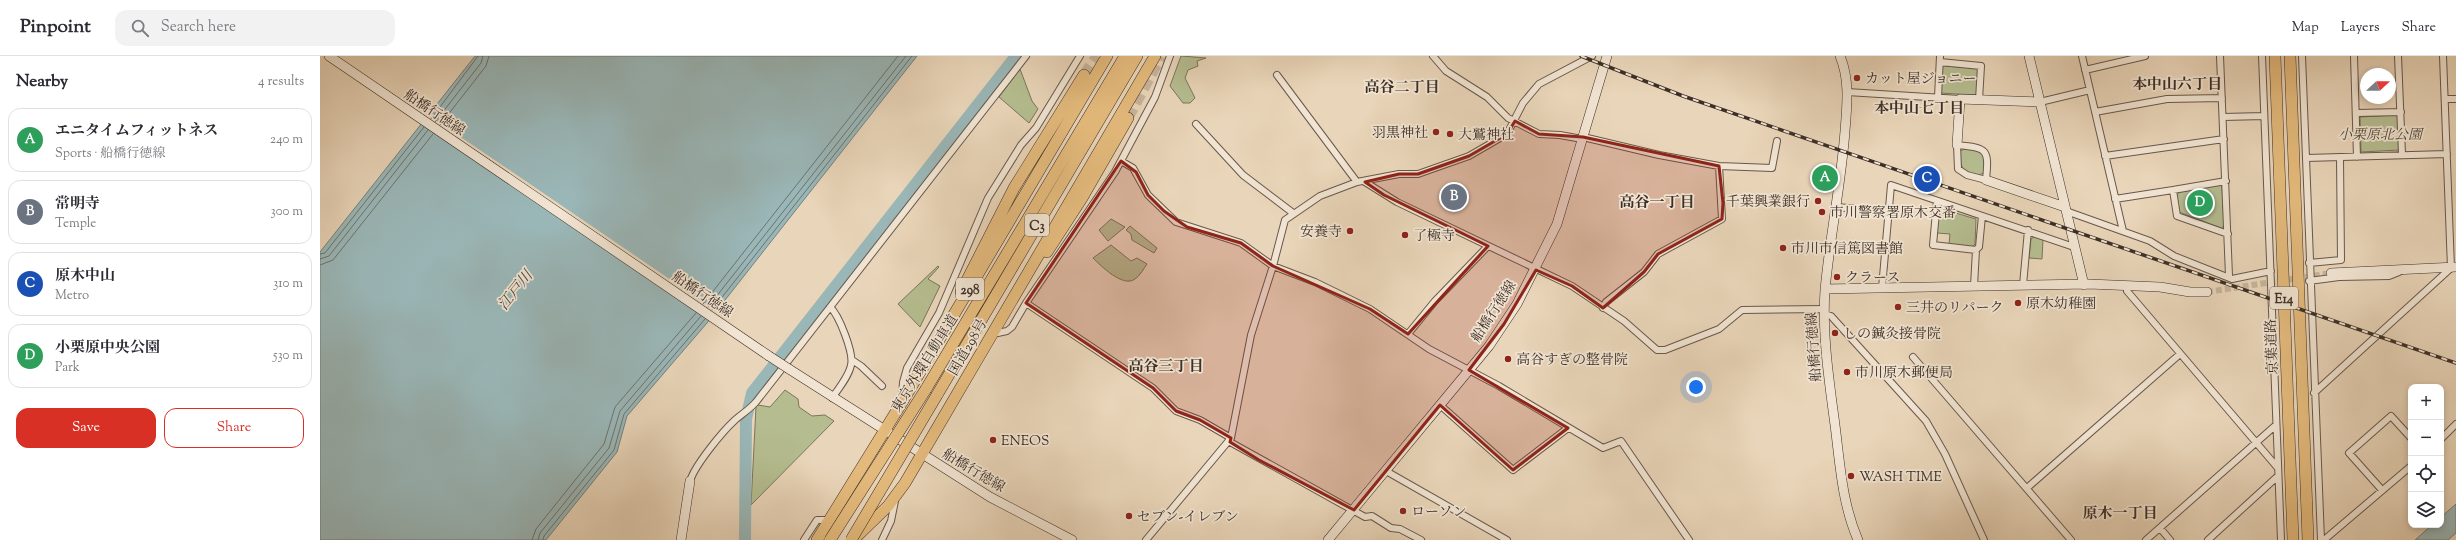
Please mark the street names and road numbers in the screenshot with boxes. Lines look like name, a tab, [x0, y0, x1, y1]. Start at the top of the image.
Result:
street label: 船橋行徳線	[399, 86, 468, 142]
road number: C3	[1025, 214, 1049, 236]
street label: 船橋行徳線	[667, 268, 736, 324]
street label: 船橋行徳線	[1467, 277, 1522, 347]
road number: 298	[956, 278, 984, 300]
road number: E14	[2270, 287, 2298, 309]
street label: 東京外環自動車道	[888, 311, 964, 417]
street label: 船橋行徳線	[1803, 311, 1827, 382]
street label: 国道298号	[944, 316, 993, 380]
street label: 京葉道路	[2262, 319, 2284, 375]
street label: 船橋行徳線	[938, 445, 1008, 498]

